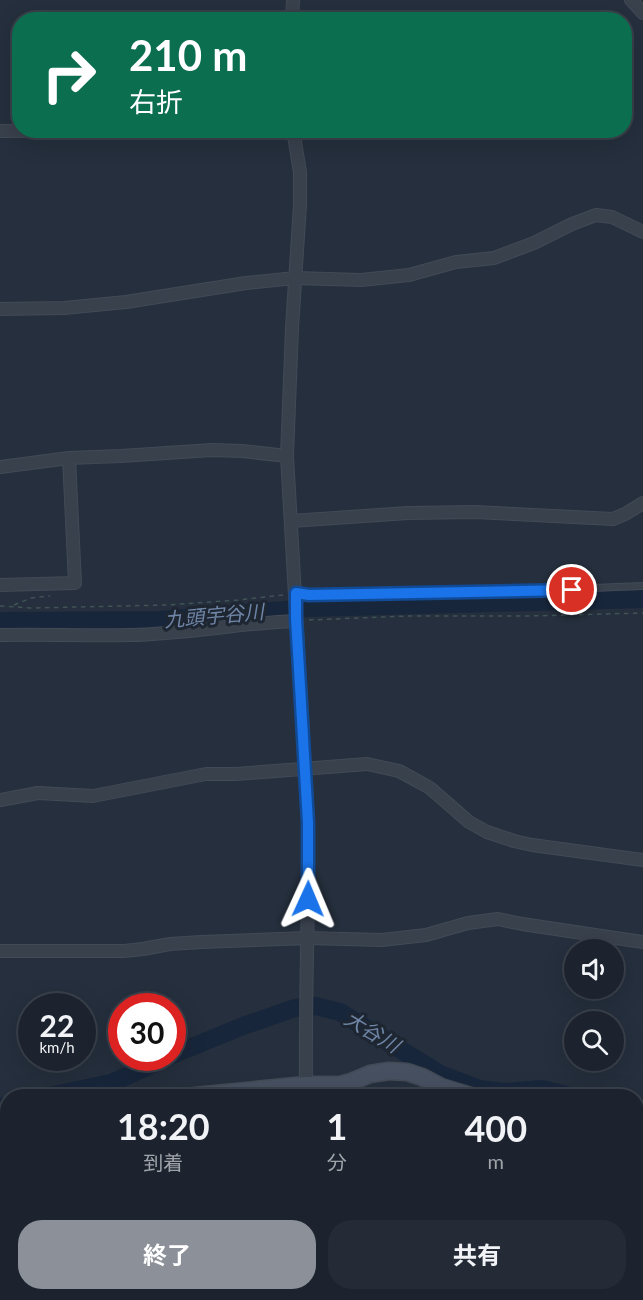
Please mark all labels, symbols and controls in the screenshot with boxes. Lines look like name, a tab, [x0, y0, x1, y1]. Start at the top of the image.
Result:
text: 210 m	[129, 30, 247, 80]
icon: right	[30, 36, 108, 114]
text: 右折	[129, 85, 183, 118]
pin	[546, 564, 597, 615]
icon: arrive	[555, 573, 588, 606]
water label: 九頭宇谷川	[163, 599, 267, 631]
position arrow	[276, 867, 340, 931]
map controls	[564, 939, 624, 1071]
button: sound	[564, 939, 624, 999]
speed limit sign: 30	[108, 993, 186, 1071]
water label: 大谷川	[341, 1005, 406, 1058]
text: 22	[40, 1007, 74, 1043]
button: search	[564, 1011, 624, 1071]
text: km/h	[39, 1038, 75, 1056]
text: 18:20	[117, 1104, 210, 1148]
text: 1	[327, 1104, 348, 1148]
text: 400	[464, 1106, 527, 1150]
text: m	[488, 1149, 504, 1173]
text: 到着	[143, 1150, 183, 1174]
text: 分	[327, 1150, 347, 1174]
button: 終了	[18, 1220, 316, 1289]
button: 共有	[328, 1220, 626, 1289]

